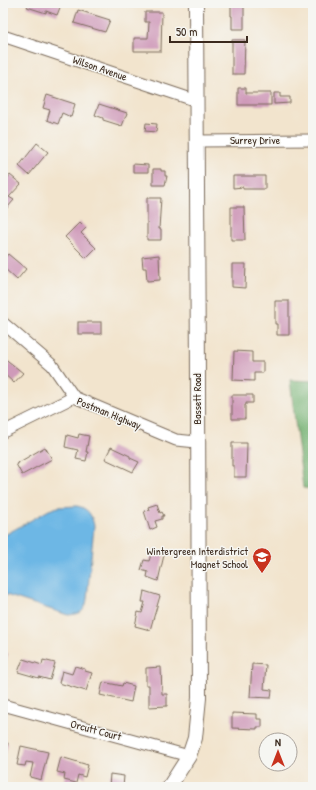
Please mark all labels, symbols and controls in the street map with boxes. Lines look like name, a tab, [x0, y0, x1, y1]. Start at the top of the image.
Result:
scale bar	[170, 18, 247, 44]
text: 50 m	[176, 23, 197, 40]
street label: Wilson Avenue	[71, 52, 129, 84]
street label: Surrey Drive	[230, 133, 281, 147]
street label: Bassett Road	[190, 373, 204, 424]
street label: Postman Highway	[75, 394, 144, 432]
place label: Wintergreen Interdistrict Magnet School	[147, 544, 248, 571]
school or university icon: Wintergreen Interdistrict Magnet School	[251, 546, 273, 574]
street label: Orcutt Court	[69, 717, 123, 744]
north arrow	[258, 732, 298, 772]
text: N	[275, 735, 281, 749]

